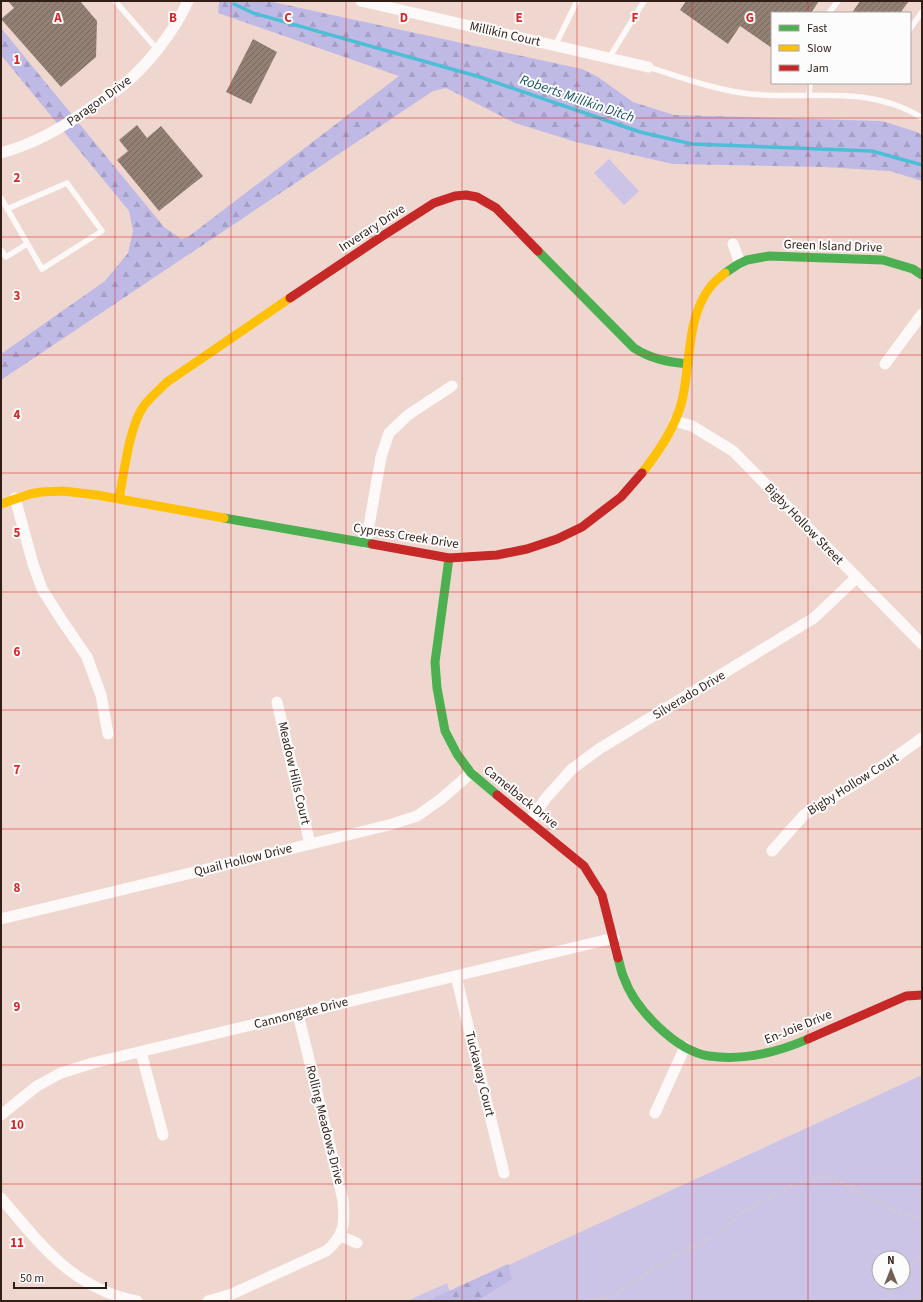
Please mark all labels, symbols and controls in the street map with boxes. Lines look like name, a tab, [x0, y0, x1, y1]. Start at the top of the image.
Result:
text: A	[53, 9, 62, 27]
text: B	[169, 9, 177, 27]
text: C	[284, 9, 292, 27]
text: D	[400, 9, 408, 27]
text: E	[515, 9, 523, 27]
text: F	[632, 9, 639, 27]
text: G	[746, 9, 754, 27]
legend	[771, 12, 911, 84]
street label: Millikin Court	[468, 17, 543, 51]
text: Fast	[807, 20, 827, 37]
text: Slow	[807, 40, 832, 57]
text: 1	[14, 51, 21, 69]
text: Jam	[807, 60, 829, 77]
water label: Roberts Millikin Ditch	[517, 70, 637, 128]
street label: Paragon Drive	[63, 72, 135, 130]
text: 2	[14, 169, 21, 187]
street label: Inverary Drive	[335, 200, 409, 256]
street label: Green Island Drive	[783, 235, 883, 257]
text: 3	[14, 287, 21, 305]
text: 4	[14, 406, 21, 424]
street label: Bigby Hollow Street	[760, 479, 848, 569]
street label: Cypress Creek Drive	[352, 519, 460, 553]
text: 5	[14, 524, 21, 542]
text: 6	[14, 643, 21, 661]
street label: Silverado Drive	[649, 666, 729, 724]
street label: Meadow Hills Court	[273, 720, 315, 827]
street label: Bigby Hollow Court	[804, 748, 903, 819]
text: 7	[14, 761, 21, 779]
street label: Camelback Drive	[480, 761, 562, 833]
street label: Quail Hollow Drive	[192, 839, 294, 881]
text: 8	[14, 879, 21, 897]
street label: Cannongate Drive	[252, 993, 350, 1033]
text: 9	[14, 998, 21, 1016]
street label: En-Joie Drive	[762, 1005, 834, 1049]
street label: Tuckaway Court	[461, 1030, 499, 1119]
street label: Rolling Meadows Drive	[301, 1063, 349, 1187]
text: 10	[10, 1116, 24, 1134]
text: 11	[10, 1234, 24, 1252]
north arrow	[871, 1250, 911, 1290]
text: N	[887, 1253, 895, 1268]
scale bar	[14, 1264, 106, 1290]
text: 50 m	[20, 1270, 44, 1287]

